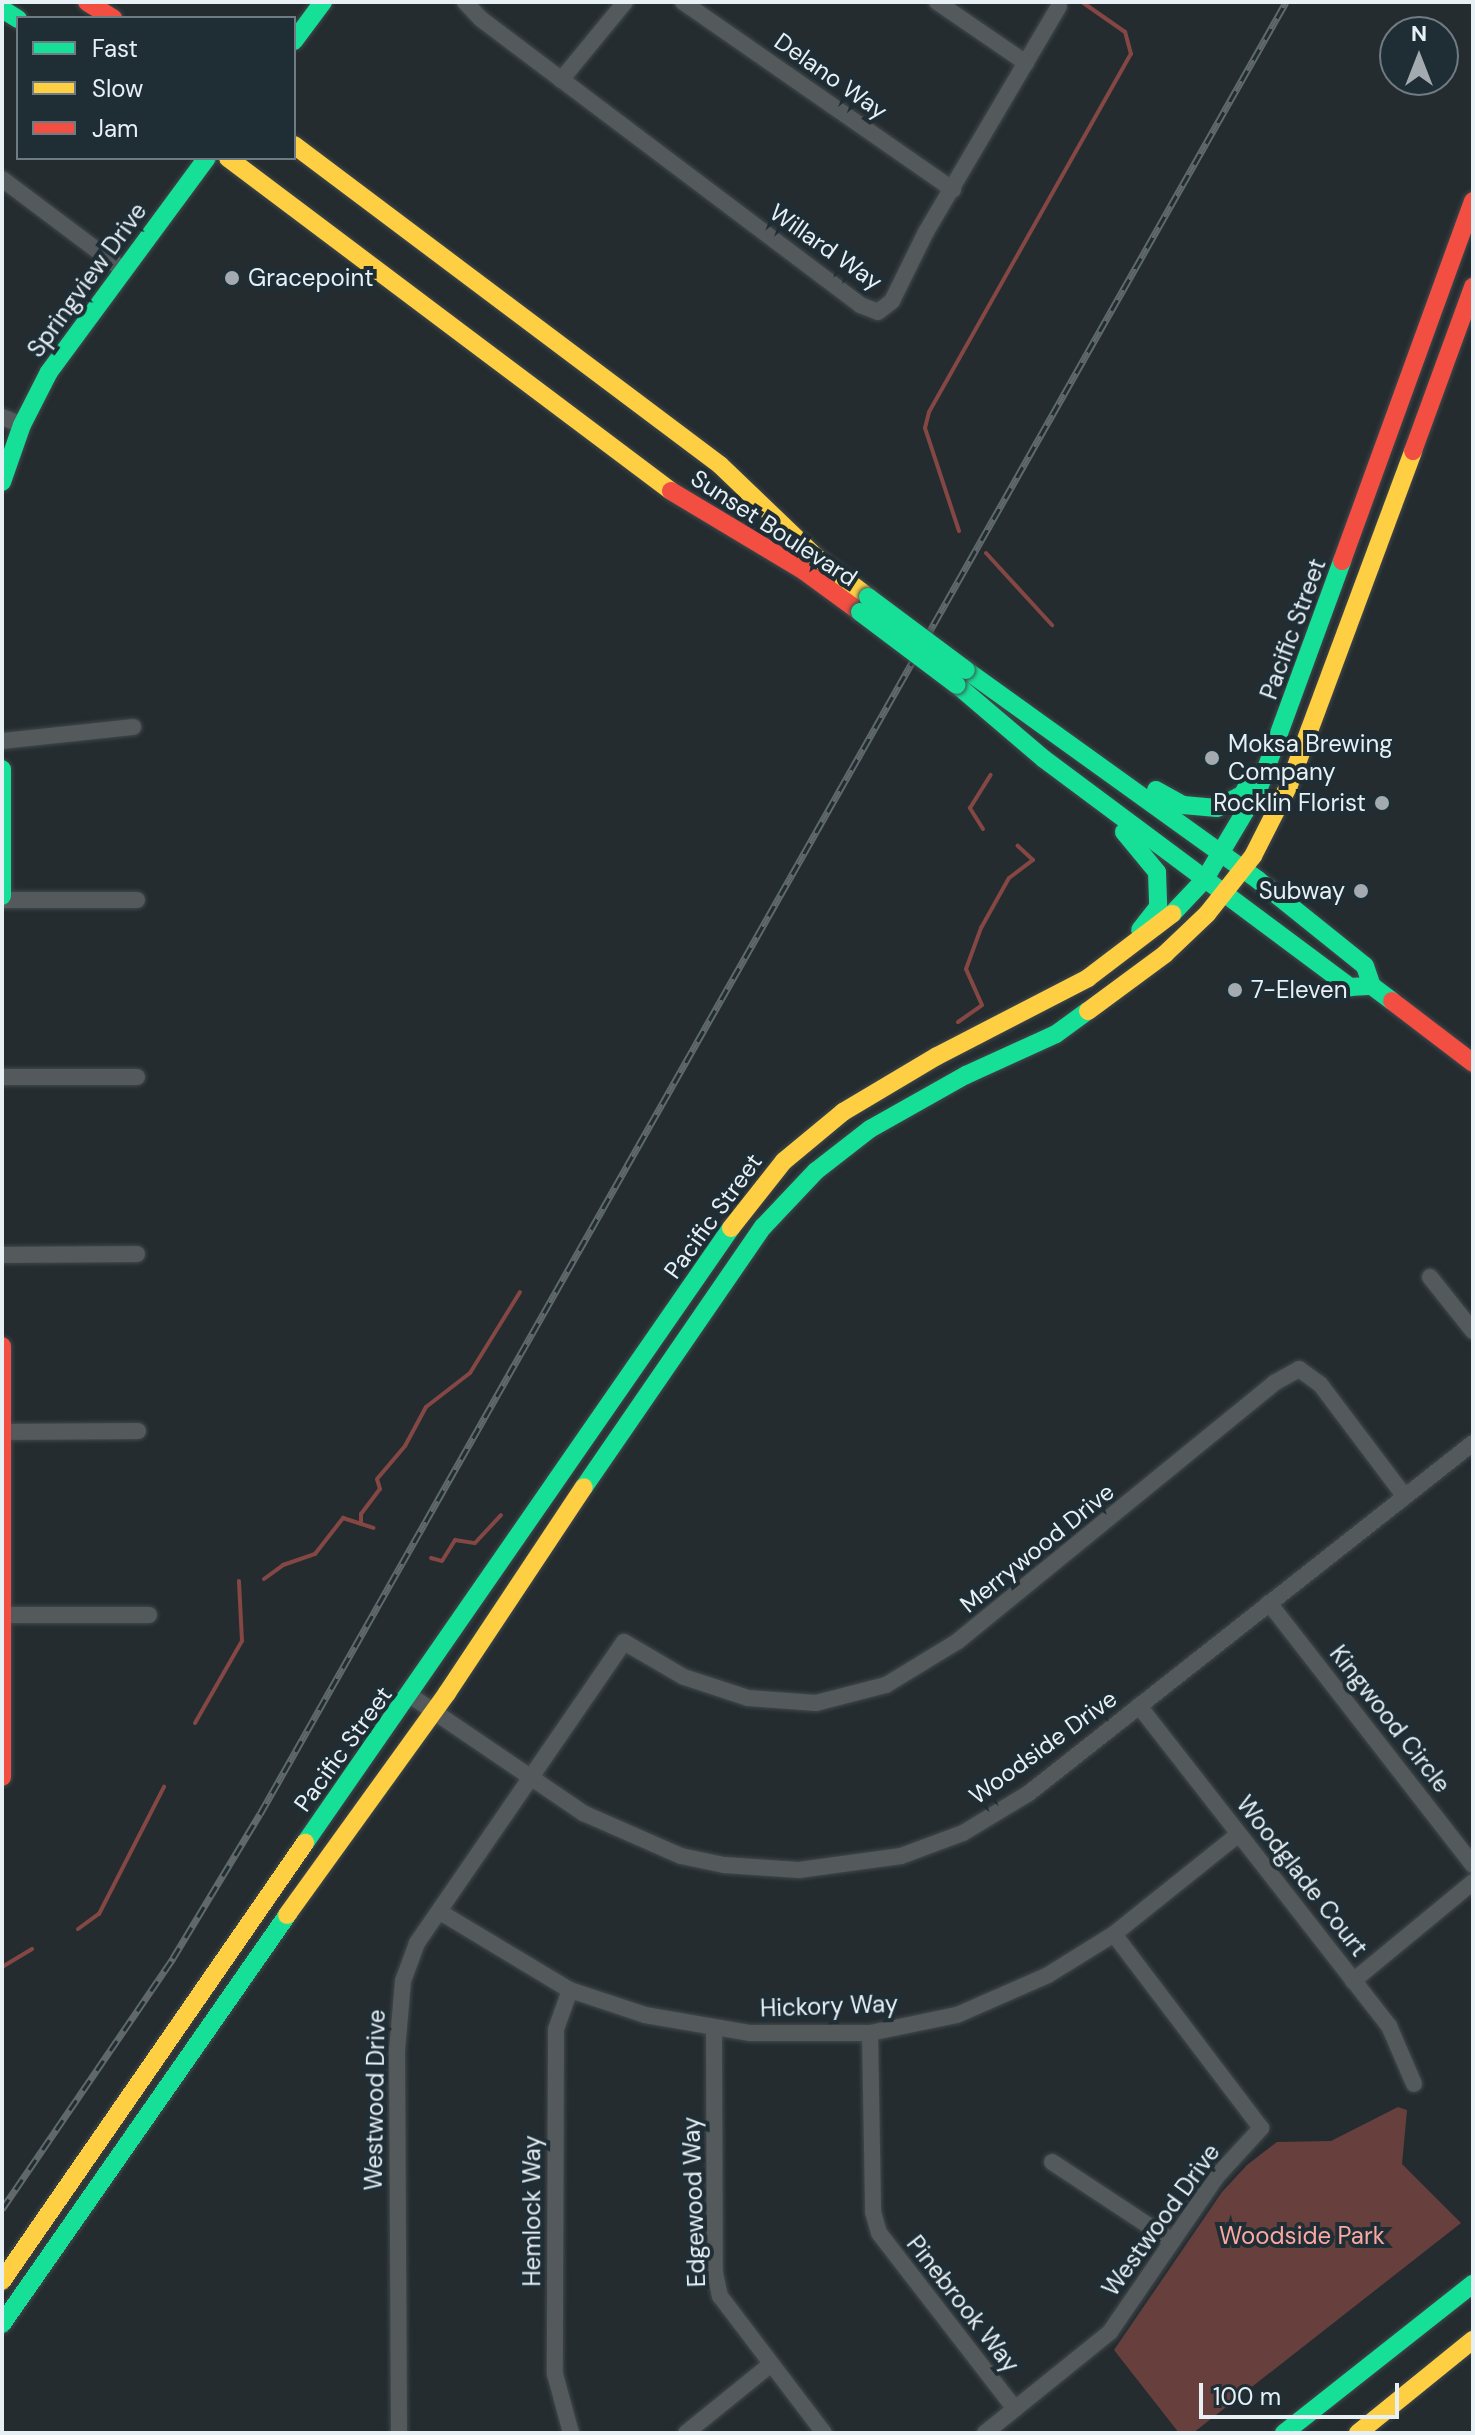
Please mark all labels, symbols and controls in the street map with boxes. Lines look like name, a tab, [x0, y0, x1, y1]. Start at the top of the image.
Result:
legend	[16, 16, 296, 160]
north arrow	[1379, 16, 1459, 96]
text: N	[1411, 19, 1427, 48]
street label: Delano Way	[769, 27, 893, 125]
text: Fast	[92, 33, 138, 64]
text: Slow	[92, 73, 143, 104]
text: Jam	[92, 113, 138, 144]
street label: Springview Drive	[21, 197, 153, 363]
street label: Willard Way	[764, 198, 888, 296]
place label: Gracepoint	[248, 264, 374, 292]
marker: Gracepoint	[223, 269, 241, 287]
street label: Sunset Boulevard	[686, 464, 862, 592]
street label: Pacific Street	[1254, 555, 1332, 703]
place label: Moksa Brewing Company	[1228, 730, 1393, 786]
marker: Moksa Brewing Company	[1203, 749, 1221, 767]
place label: Rocklin Florist	[1213, 789, 1366, 817]
marker: Rocklin Florist	[1373, 794, 1391, 812]
place label: Subway	[1259, 877, 1345, 905]
marker: Subway	[1352, 882, 1370, 900]
place label: 7-Eleven	[1251, 976, 1348, 1004]
marker: 7-Eleven	[1226, 981, 1244, 999]
street label: Pacific Street	[658, 1148, 768, 1284]
street label: Merrywood Drive	[954, 1477, 1120, 1619]
street label: Kingwood Circle	[1324, 1640, 1456, 1798]
street label: Pacific Street	[288, 1681, 398, 1817]
street label: Woodside Drive	[964, 1684, 1122, 1810]
street label: Woodglade Court	[1230, 1790, 1374, 1962]
street label: Hickory Way	[760, 1989, 898, 2023]
street label: Westwood Drive	[359, 2009, 391, 2191]
street label: Edgewood Way	[677, 2116, 711, 2288]
street label: Hemlock Way	[518, 2135, 546, 2287]
street label: Westwood Drive	[1096, 2138, 1226, 2302]
park label: Woodside Park	[1219, 2222, 1385, 2250]
street label: Pinebrook Way	[901, 2230, 1025, 2378]
scale bar	[1203, 2367, 1403, 2417]
text: 100 m	[1213, 2381, 1281, 2412]

